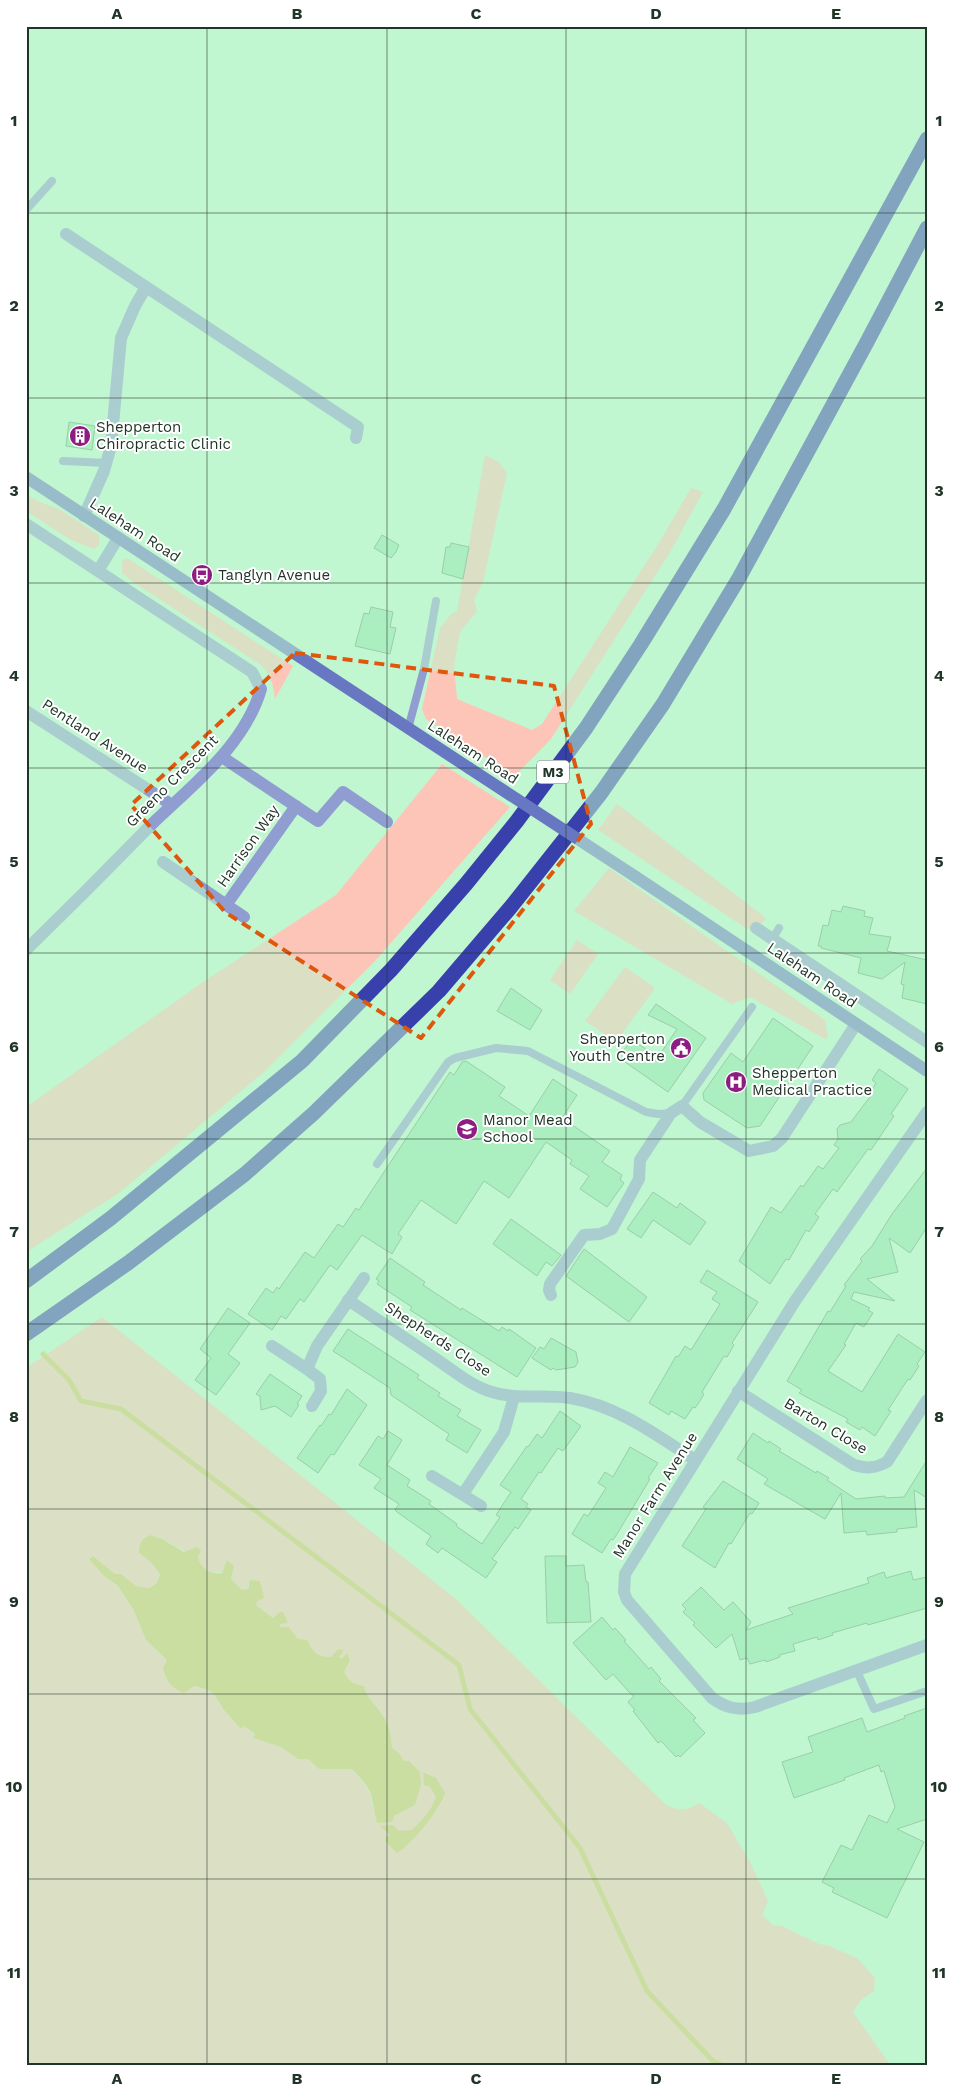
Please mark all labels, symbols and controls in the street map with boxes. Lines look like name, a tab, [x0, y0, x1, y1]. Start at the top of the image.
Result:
text: A	[112, 4, 123, 23]
text: B	[292, 4, 303, 23]
text: C	[471, 4, 482, 23]
text: D	[650, 4, 662, 23]
text: E	[831, 4, 841, 23]
text: 1	[11, 111, 17, 130]
text: 1	[936, 111, 942, 130]
text: 2	[9, 296, 19, 315]
text: 2	[934, 296, 944, 315]
place label: Shepperton Chiropractic Clinic	[96, 418, 231, 453]
building icon: Shepperton Chiropractic Clinic	[68, 424, 92, 448]
text: 3	[9, 481, 19, 500]
text: 3	[934, 481, 944, 500]
street label: Laleham Road	[86, 494, 184, 566]
bus stop icon: Tanglyn Avenue	[190, 563, 214, 587]
place label: Tanglyn Avenue	[218, 566, 330, 584]
text: 4	[9, 666, 19, 685]
text: 4	[934, 666, 944, 685]
street label: Pentland Avenue	[39, 695, 151, 777]
street label: Laleham Road	[424, 716, 522, 788]
street label: Greeno Crescent	[122, 731, 222, 831]
road number: M3	[537, 760, 569, 784]
street label: Harrison Way	[213, 801, 283, 891]
text: 5	[9, 852, 19, 871]
text: 5	[934, 852, 944, 871]
street label: Laleham Road	[764, 938, 860, 1012]
place label: Shepperton Youth Centre	[570, 1030, 665, 1065]
public building icon: Shepperton Youth Centre	[669, 1036, 693, 1060]
text: 6	[9, 1037, 19, 1056]
text: 6	[934, 1037, 944, 1056]
place label: Shepperton Medical Practice	[752, 1064, 872, 1099]
hospital icon: Shepperton Medical Practice	[724, 1070, 748, 1094]
place label: Manor Mead School	[483, 1111, 573, 1146]
school or university icon: Manor Mead School	[455, 1117, 479, 1141]
text: 7	[9, 1222, 19, 1241]
text: 7	[934, 1222, 944, 1241]
street label: Shepherds Close	[381, 1298, 495, 1380]
street label: Barton Close	[781, 1394, 871, 1458]
text: 8	[9, 1407, 19, 1426]
text: 8	[934, 1407, 944, 1426]
street label: Manor Farm Avenue	[609, 1429, 701, 1561]
text: 9	[9, 1592, 19, 1611]
text: 9	[934, 1592, 944, 1611]
text: 10	[5, 1777, 23, 1796]
text: 10	[930, 1777, 948, 1796]
text: 11	[7, 1963, 21, 1982]
text: 11	[932, 1963, 946, 1982]
text: A	[112, 2069, 123, 2088]
text: B	[292, 2069, 303, 2088]
text: C	[471, 2069, 482, 2088]
text: D	[650, 2069, 662, 2088]
text: E	[831, 2069, 841, 2088]

